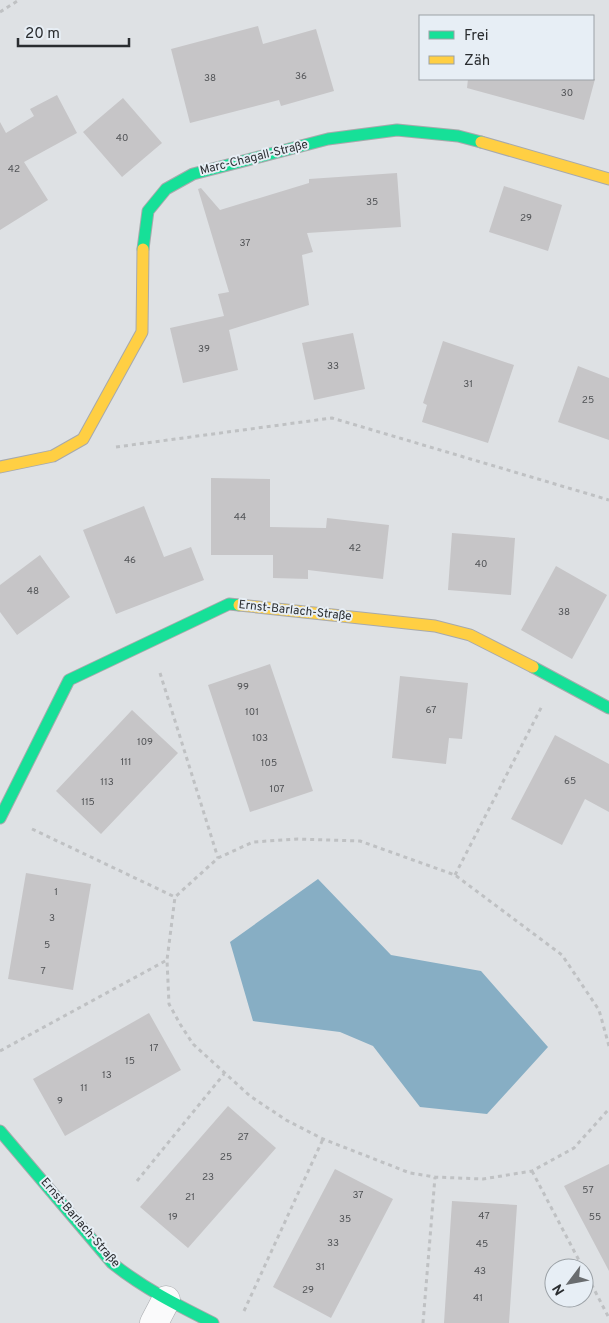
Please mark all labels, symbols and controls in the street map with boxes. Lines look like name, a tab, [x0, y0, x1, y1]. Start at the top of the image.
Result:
scale bar	[18, 15, 129, 47]
legend	[419, 15, 594, 80]
text: 20 m	[25, 25, 60, 44]
text: Frei	[464, 27, 489, 46]
text: Zäh	[464, 52, 490, 71]
house number: 36	[295, 70, 307, 83]
house number: 38	[204, 72, 216, 85]
house number: 30	[561, 87, 573, 100]
house number: 40	[116, 132, 128, 145]
street label: Marc-Chagall-Straße	[198, 137, 310, 179]
house number: 42	[8, 163, 20, 176]
house number: 35	[366, 196, 378, 209]
house number: 29	[520, 212, 532, 225]
house number: 37	[239, 237, 251, 250]
house number: 39	[198, 343, 210, 356]
house number: 33	[327, 360, 339, 373]
house number: 31	[463, 378, 473, 391]
house number: 25	[582, 394, 594, 407]
house number: 44	[234, 511, 246, 524]
house number: 42	[349, 542, 361, 555]
house number: 46	[124, 554, 136, 567]
house number: 40	[475, 558, 487, 571]
house number: 48	[27, 585, 39, 598]
street label: Ernst-Barlach-Straße	[238, 597, 352, 625]
house number: 38	[558, 606, 570, 619]
house number: 99	[237, 681, 249, 694]
house number: 67	[426, 704, 437, 717]
house number: 101	[245, 706, 259, 719]
house number: 103	[252, 732, 268, 745]
house number: 109	[137, 736, 153, 749]
house number: 111	[120, 756, 132, 769]
house number: 105	[261, 757, 277, 770]
house number: 65	[564, 775, 576, 788]
house number: 113	[100, 776, 114, 789]
house number: 107	[269, 783, 285, 796]
house number: 115	[81, 796, 95, 809]
house number: 1	[54, 886, 58, 899]
house number: 3	[49, 912, 55, 925]
house number: 5	[44, 939, 50, 952]
house number: 7	[40, 965, 46, 978]
house number: 17	[150, 1042, 158, 1055]
house number: 15	[125, 1055, 135, 1068]
house number: 13	[102, 1069, 112, 1082]
house number: 11	[80, 1082, 88, 1095]
house number: 9	[57, 1095, 63, 1108]
house number: 27	[237, 1131, 249, 1144]
house number: 25	[220, 1151, 232, 1164]
house number: 23	[202, 1171, 214, 1184]
street label: Ernst-Barlach-Straße	[37, 1175, 123, 1271]
house number: 57	[582, 1184, 594, 1197]
house number: 37	[352, 1189, 364, 1202]
house number: 21	[185, 1191, 195, 1204]
house number: 47	[478, 1210, 490, 1223]
house number: 19	[168, 1211, 178, 1224]
house number: 55	[589, 1211, 601, 1224]
house number: 35	[339, 1213, 351, 1226]
house number: 33	[327, 1237, 339, 1250]
house number: 45	[476, 1238, 488, 1251]
north arrow	[544, 1258, 594, 1308]
house number: 31	[315, 1261, 325, 1274]
house number: 43	[474, 1265, 486, 1278]
text: N	[549, 1280, 569, 1298]
house number: 29	[302, 1284, 314, 1297]
house number: 41	[473, 1292, 483, 1305]

